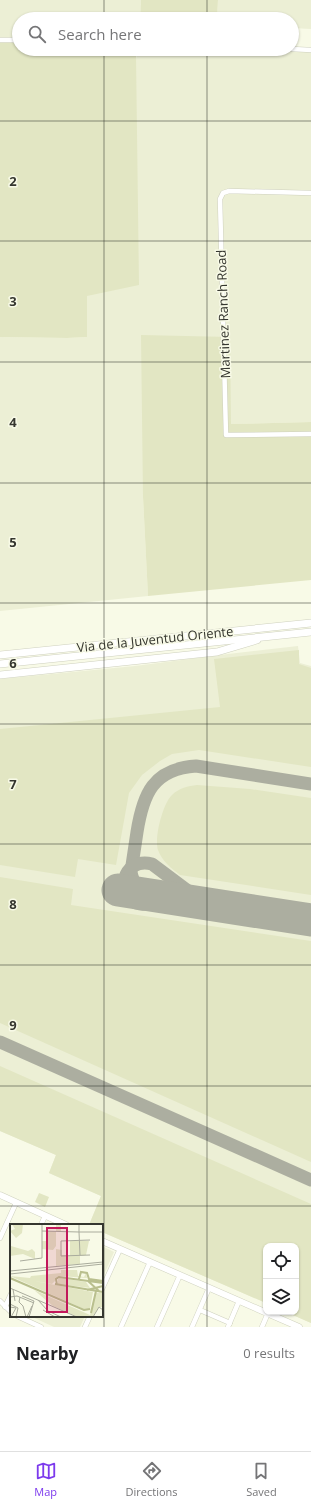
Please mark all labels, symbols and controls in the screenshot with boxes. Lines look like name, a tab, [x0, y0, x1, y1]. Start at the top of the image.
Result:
search box	[12, 12, 299, 56]
icon: search	[26, 23, 48, 45]
text: Search here	[58, 24, 142, 44]
text: 2	[9, 172, 17, 190]
street label: Martinez Ranch Road	[212, 249, 234, 379]
text: 3	[9, 292, 17, 310]
text: 4	[9, 413, 17, 431]
text: 5	[9, 533, 17, 551]
street label: Via de la Juventud Oriente	[76, 622, 234, 656]
text: 6	[9, 654, 17, 672]
text: 7	[9, 775, 17, 793]
text: 8	[9, 895, 17, 913]
text: 9	[9, 1016, 17, 1034]
inset map	[10, 1224, 103, 1317]
map controls	[263, 1243, 299, 1315]
button: locate	[263, 1243, 299, 1279]
button: layers	[263, 1279, 299, 1315]
text: Nearby	[16, 1342, 78, 1365]
text: 0 results	[243, 1344, 295, 1362]
tab: Map	[34, 1460, 57, 1499]
tab: Directions	[126, 1460, 178, 1499]
tab: Saved	[246, 1460, 277, 1499]

